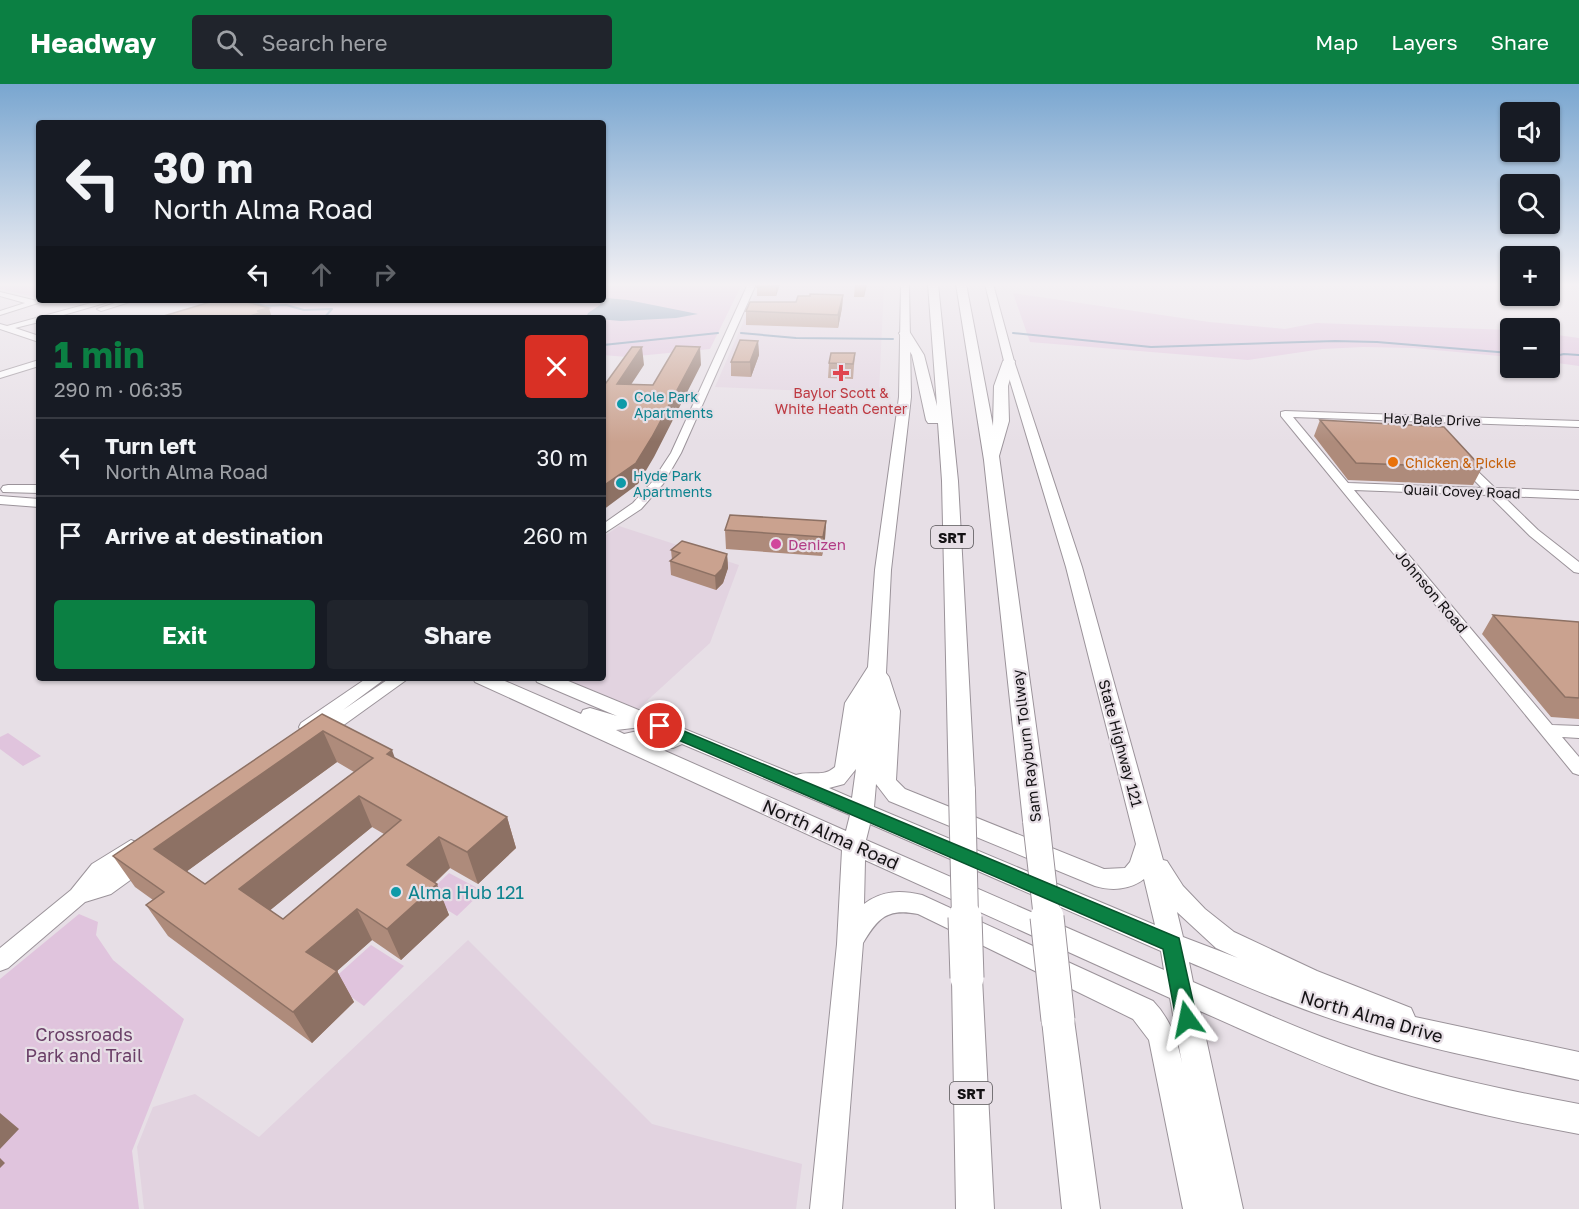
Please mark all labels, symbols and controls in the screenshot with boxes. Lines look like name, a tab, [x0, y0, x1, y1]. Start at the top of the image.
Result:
search box	[192, 15, 612, 69]
text: Headway	[30, 26, 156, 59]
icon: search	[213, 26, 246, 59]
text: Search here	[261, 29, 387, 56]
text: Map	[1315, 29, 1358, 55]
text: Layers	[1391, 29, 1458, 55]
text: Share	[1491, 29, 1549, 55]
map controls	[1500, 102, 1560, 378]
button: sound	[1500, 102, 1560, 162]
text: 30 m	[153, 142, 253, 192]
icon: left	[54, 144, 132, 222]
button: search	[1500, 174, 1560, 234]
text: North Alma Road	[153, 193, 373, 225]
button: +	[1500, 246, 1560, 306]
icon: left	[242, 258, 275, 291]
icon: ahead	[305, 258, 338, 291]
icon: right	[368, 258, 401, 291]
button: −	[1500, 318, 1560, 378]
text: 1 min	[54, 333, 145, 376]
button: close	[525, 335, 588, 398]
marker: Baylor Scott & White Heath Center	[832, 364, 850, 382]
text: 290 m · 06:35	[54, 377, 183, 401]
place label: Baylor Scott & White Heath Center	[775, 384, 908, 417]
place label: Cole Park Apartments	[634, 388, 713, 421]
marker: Cole Park Apartments	[615, 397, 629, 411]
street label: Hay Bale Drive	[1383, 409, 1481, 429]
text: Turn left	[105, 432, 196, 459]
icon: left	[54, 441, 87, 474]
text: 30 m	[537, 444, 588, 471]
place label: Chicken & Pickle	[1405, 454, 1516, 471]
marker: Chicken & Pickle	[1386, 455, 1400, 469]
text: North Alma Road	[105, 459, 268, 483]
place label: Hyde Park Apartments	[633, 467, 712, 500]
marker: Hyde Park Apartments	[614, 476, 628, 490]
street label: Quail Covey Road	[1403, 480, 1521, 502]
icon: arrive	[54, 519, 87, 552]
text: Arrive at destination	[105, 522, 323, 549]
text: 260 m	[523, 522, 588, 549]
road number: SRT	[931, 526, 973, 548]
place label: Denizen	[788, 535, 846, 553]
marker: Denizen	[769, 537, 783, 551]
street label: Johnson Road	[1392, 546, 1472, 636]
button: Exit	[54, 600, 315, 669]
button: Share	[327, 600, 588, 669]
street label: Sam Rayburn Tollway	[1008, 668, 1044, 823]
street label: State Highway 121	[1095, 677, 1147, 809]
pin	[634, 700, 685, 751]
icon: arrive	[643, 709, 676, 742]
street label: North Alma Road	[759, 794, 903, 874]
place label: Alma Hub 121	[408, 881, 524, 903]
marker: Alma Hub 121	[389, 885, 403, 899]
street label: North Alma Drive	[1298, 985, 1446, 1047]
position arrow	[1155, 987, 1219, 1051]
park label: Crossroads Park and Trail	[25, 1023, 143, 1066]
road number: SRT	[950, 1082, 992, 1104]

